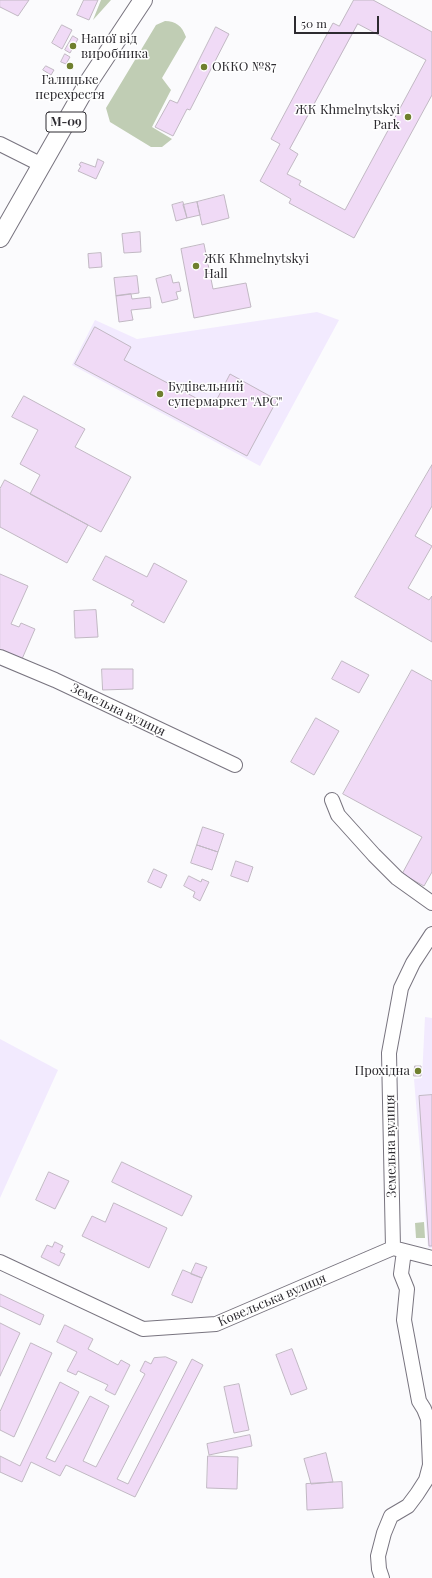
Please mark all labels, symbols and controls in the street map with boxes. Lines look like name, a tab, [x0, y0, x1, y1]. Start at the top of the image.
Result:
scale bar	[296, 8, 381, 34]
text: 50 m	[301, 15, 327, 31]
place label: Напої від виробника	[81, 31, 148, 62]
marker: Напої від виробника	[68, 41, 78, 51]
place label: ОККО №87	[212, 59, 276, 75]
marker: Галицьке перехрестя	[65, 61, 75, 71]
marker: ОККО №87	[199, 62, 209, 72]
place label: Галицьке перехрестя	[35, 72, 105, 103]
place label: ЖК Khmelnytskyi Park	[295, 102, 400, 133]
road number: М-09	[46, 112, 86, 132]
marker: ЖК Khmelnytskyi Park	[403, 112, 413, 122]
place label: ЖК Khmelnytskyi Hall	[204, 251, 309, 282]
marker: ЖК Khmelnytskyi Hall	[191, 261, 201, 271]
place label: Будівельний супермаркет "АРС"	[168, 379, 282, 410]
marker: Будівельний супермаркет "АРС"	[155, 389, 165, 399]
street label: Земельна вулиця	[68, 680, 168, 740]
place label: Прохідна	[354, 1063, 410, 1079]
marker: Прохідна	[413, 1066, 423, 1076]
street label: Земельна вулиця	[382, 1094, 400, 1198]
street label: Ковельська вулиця	[216, 1270, 328, 1330]

